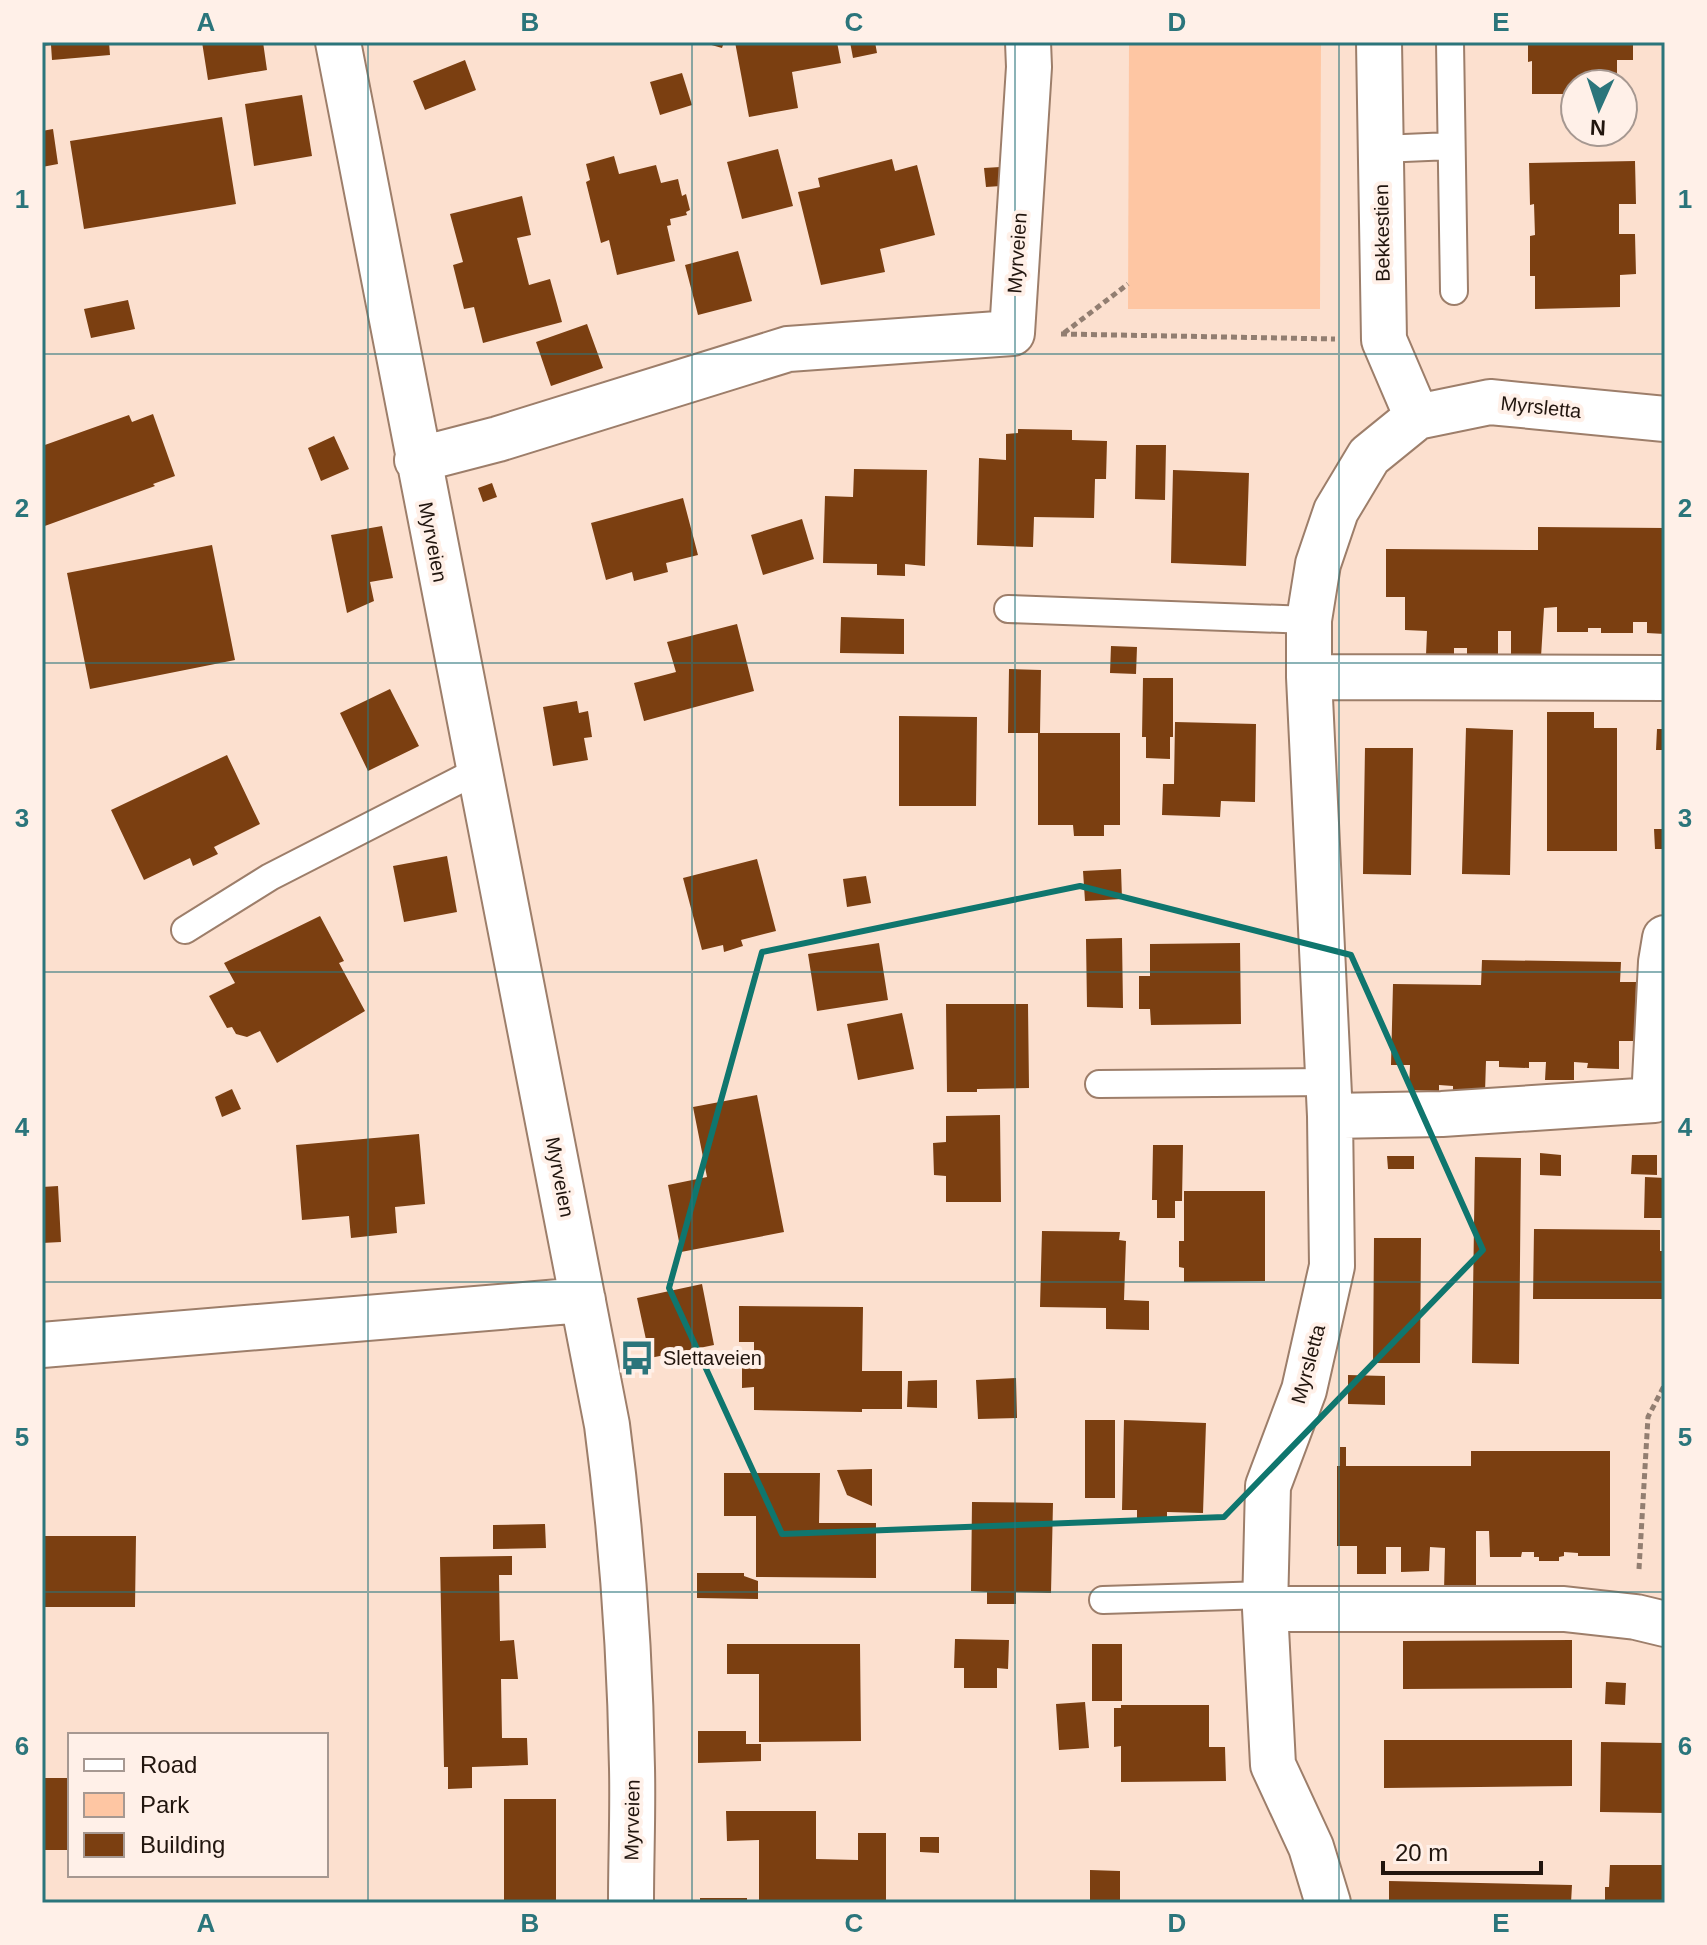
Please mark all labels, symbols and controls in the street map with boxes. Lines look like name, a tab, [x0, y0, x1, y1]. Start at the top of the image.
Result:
text: A	[197, 7, 216, 37]
text: B	[521, 7, 539, 37]
text: C	[845, 7, 864, 37]
text: D	[1168, 7, 1186, 37]
text: E	[1492, 7, 1510, 37]
north arrow	[1559, 68, 1639, 148]
text: N	[1589, 115, 1607, 140]
text: 1	[15, 184, 29, 214]
street label: Bekkestien	[1370, 184, 1394, 282]
text: 1	[1678, 184, 1692, 214]
street label: Myrveien	[1003, 212, 1031, 294]
street label: Myrsletta	[1500, 392, 1583, 422]
text: 2	[15, 493, 29, 523]
text: 2	[1678, 493, 1692, 523]
street label: Myrveien	[414, 500, 452, 584]
text: 3	[15, 803, 29, 833]
text: 3	[1678, 803, 1692, 833]
text: 4	[15, 1112, 30, 1142]
text: 4	[1678, 1112, 1693, 1142]
street label: Myrveien	[541, 1135, 579, 1219]
street label: Myrsletta	[1287, 1321, 1329, 1406]
bus stop icon: Slettaveien	[618, 1339, 656, 1377]
place label: Slettaveien	[663, 1347, 762, 1369]
text: 5	[15, 1422, 29, 1452]
text: 5	[1678, 1422, 1692, 1452]
text: 6	[15, 1731, 29, 1761]
text: 6	[1678, 1731, 1692, 1761]
legend	[68, 1733, 328, 1877]
text: Road	[140, 1751, 197, 1778]
street label: Myrveien	[620, 1779, 644, 1861]
text: Park	[140, 1791, 190, 1818]
scale bar	[1383, 1825, 1541, 1875]
text: Building	[140, 1831, 225, 1858]
text: 20 m	[1395, 1839, 1448, 1866]
text: A	[197, 1908, 216, 1938]
text: B	[521, 1908, 539, 1938]
text: C	[845, 1908, 864, 1938]
text: D	[1168, 1908, 1186, 1938]
text: E	[1492, 1908, 1510, 1938]

